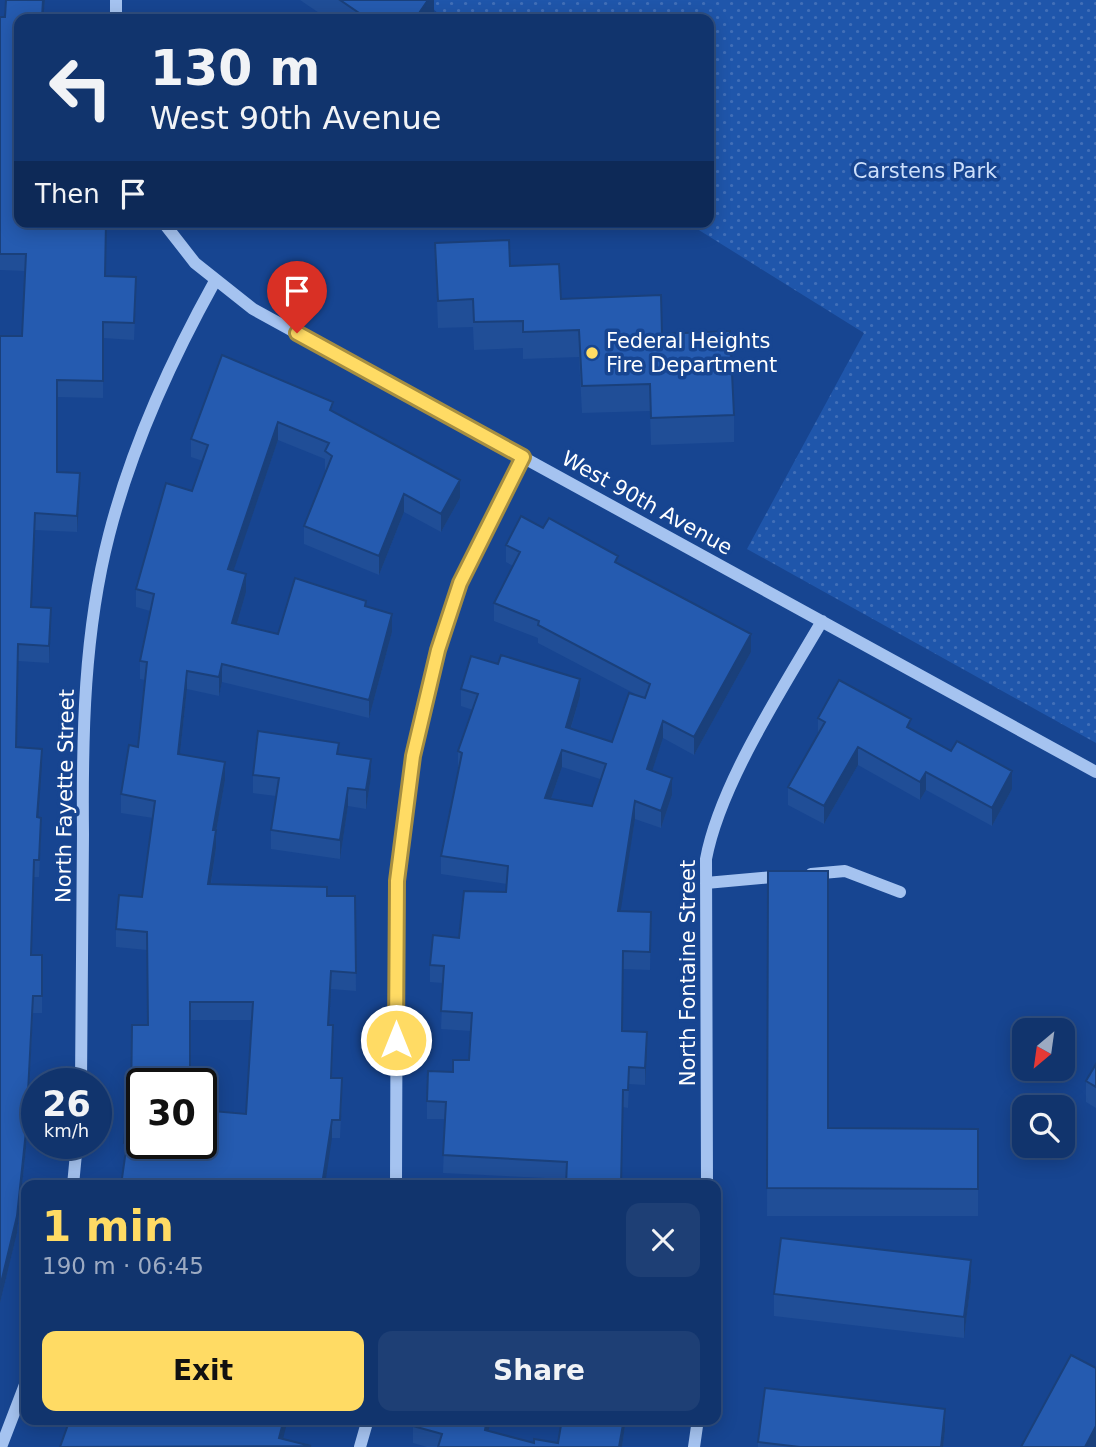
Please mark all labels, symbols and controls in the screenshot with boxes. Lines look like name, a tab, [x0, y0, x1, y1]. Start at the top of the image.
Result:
text: 130 m	[150, 40, 320, 97]
icon: left	[35, 42, 126, 133]
text: West 90th Avenue	[150, 99, 441, 137]
park label: Carstens Park	[853, 159, 998, 183]
icon: arrive	[114, 175, 152, 213]
text: Then	[35, 179, 100, 209]
pin	[267, 261, 327, 333]
icon: arrive	[278, 272, 316, 310]
place label: Federal Heights Fire Department	[606, 329, 777, 377]
marker: Federal Heights Fire Department	[584, 345, 600, 361]
street label: West 90th Avenue	[558, 446, 736, 560]
street label: North Fayette Street	[51, 689, 79, 903]
street label: North Fontaine Street	[676, 860, 700, 1086]
position arrow	[359, 1003, 433, 1077]
north arrow	[1012, 1018, 1074, 1082]
map controls	[1012, 1018, 1075, 1158]
speed limit sign: 30	[126, 1068, 217, 1159]
text: 26	[42, 1084, 91, 1124]
button: search	[1012, 1095, 1075, 1158]
text: km/h	[44, 1120, 89, 1141]
text: 1 min	[42, 1202, 174, 1251]
button: close	[626, 1203, 700, 1277]
text: 190 m · 06:45	[42, 1253, 204, 1279]
button: Exit	[42, 1331, 364, 1411]
button: Share	[378, 1331, 700, 1411]

